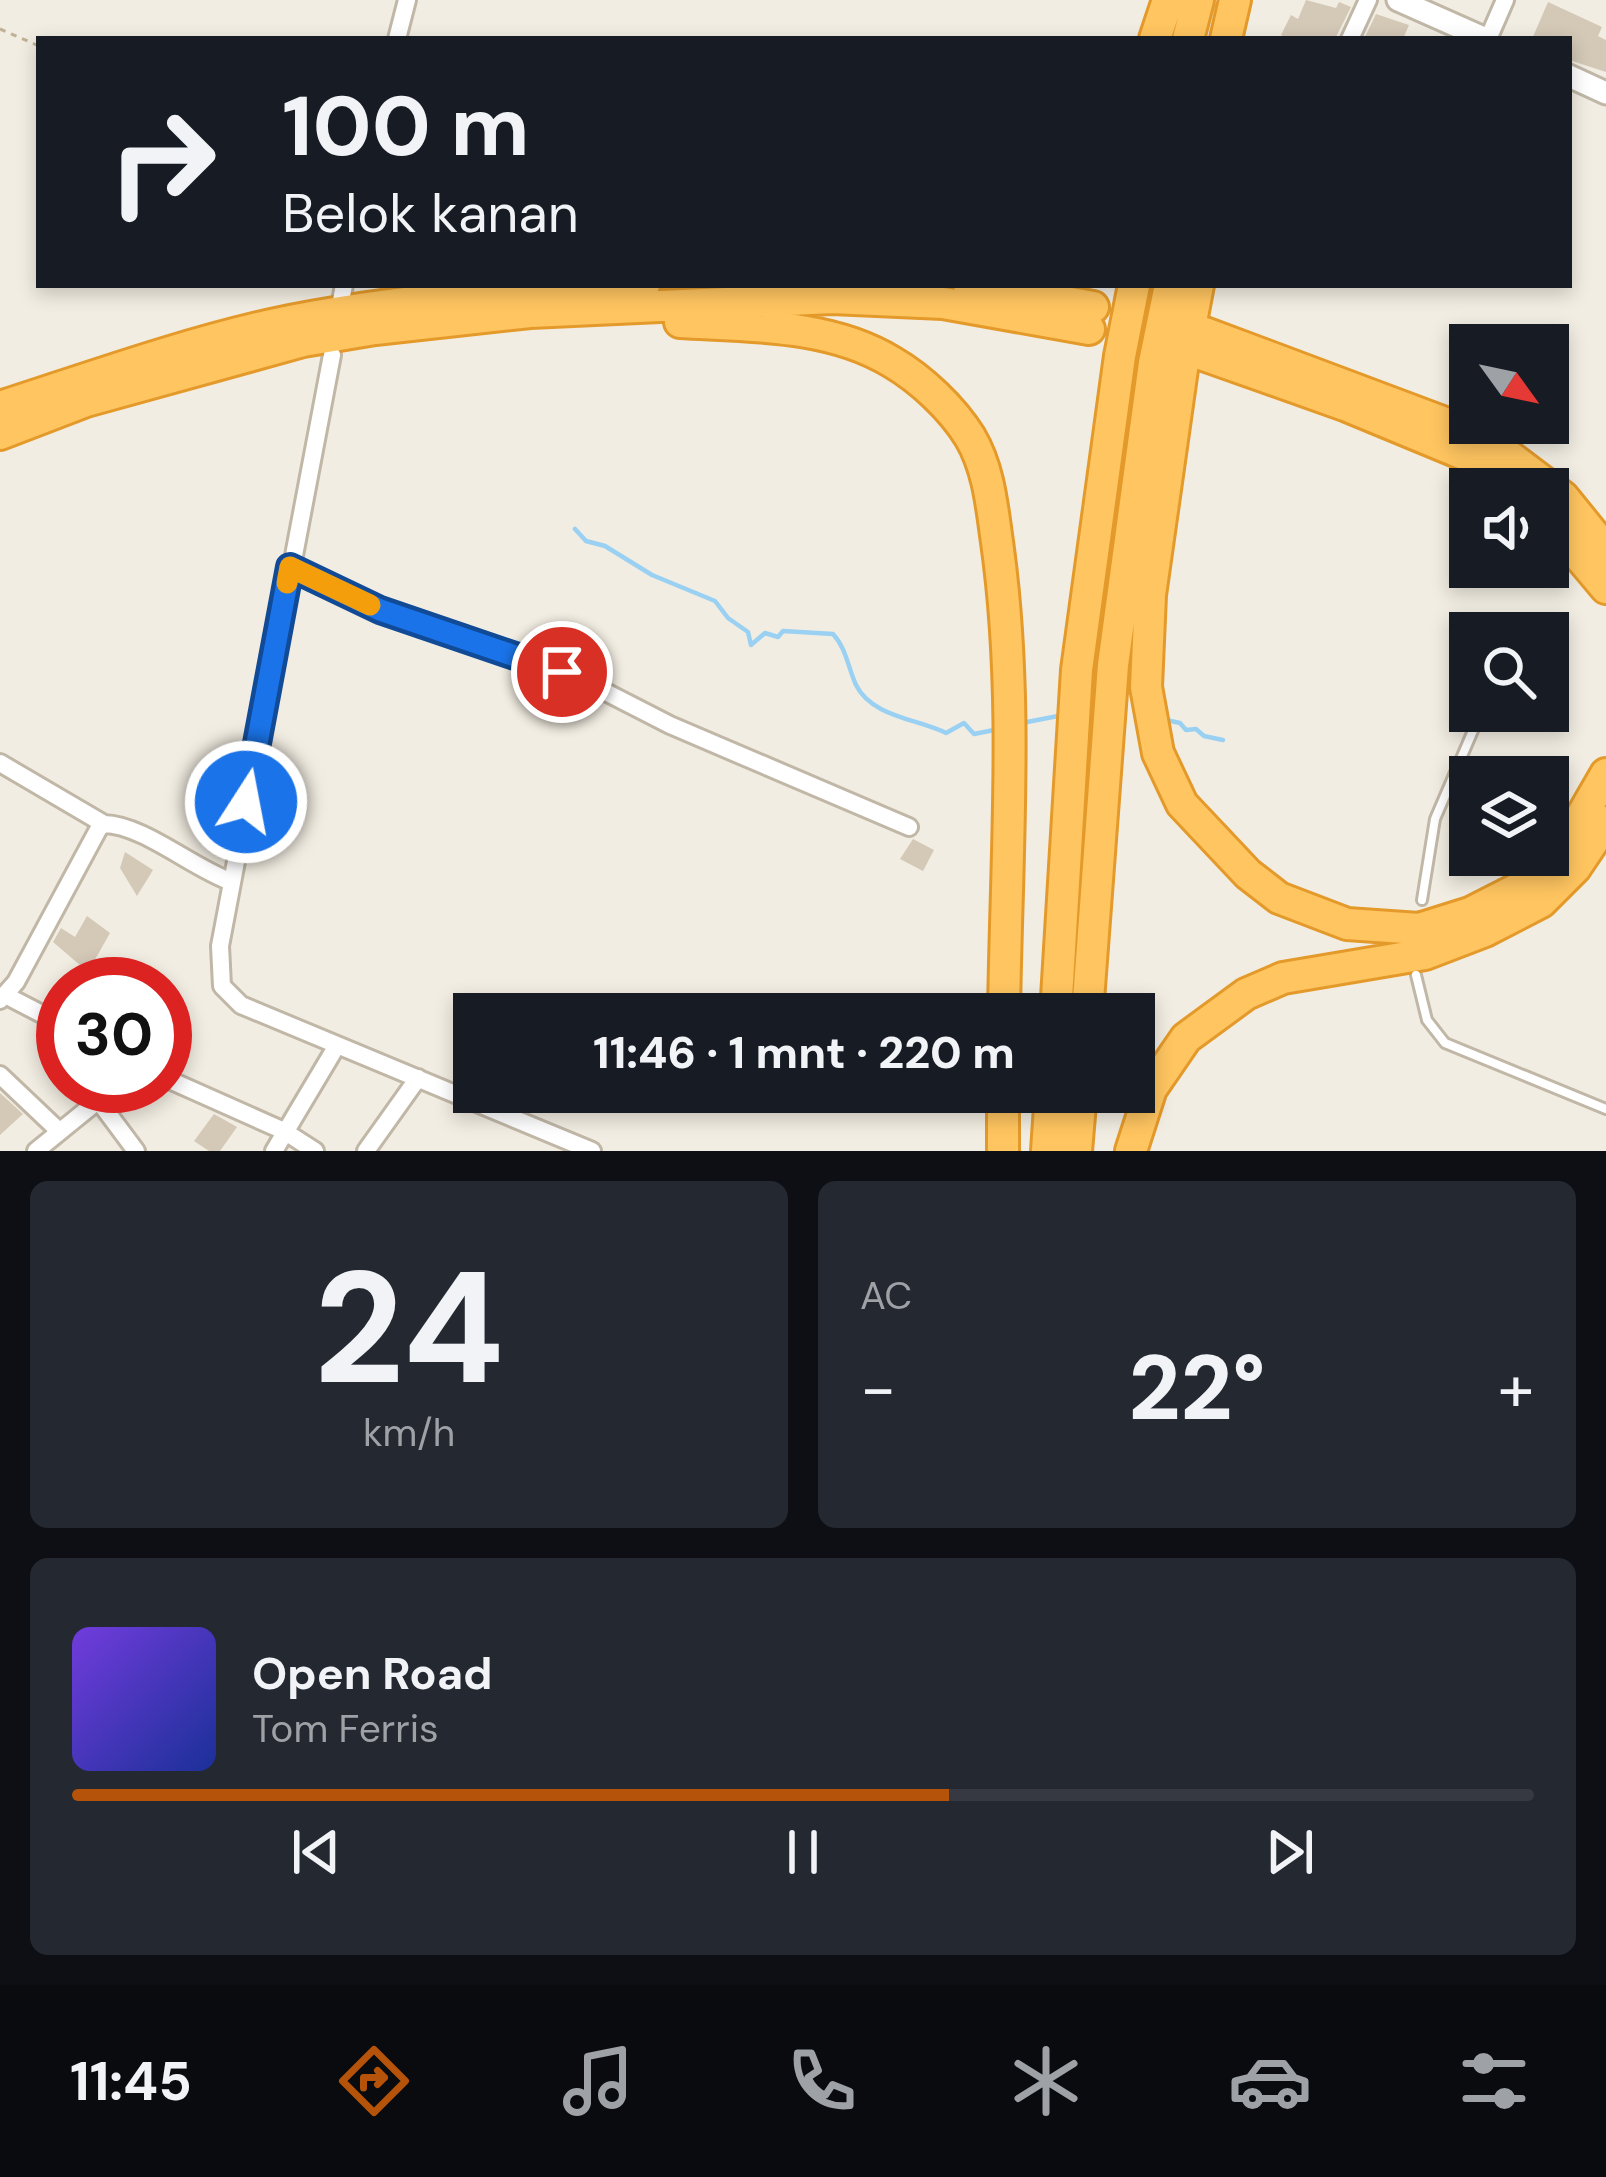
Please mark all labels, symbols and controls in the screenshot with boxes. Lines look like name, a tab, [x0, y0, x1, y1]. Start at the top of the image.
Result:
text: 100 m	[282, 72, 530, 181]
icon: right	[84, 84, 240, 240]
text: Belok kanan	[282, 178, 579, 249]
north arrow	[1449, 324, 1569, 444]
map controls	[1449, 324, 1569, 876]
button: sound	[1449, 468, 1569, 588]
button: search	[1449, 612, 1569, 732]
pin	[511, 621, 613, 723]
icon: arrive	[529, 639, 595, 705]
position arrow	[183, 739, 309, 865]
button: layers	[1449, 756, 1569, 876]
speed limit sign: 30	[36, 957, 192, 1113]
text: 11:46 · 1 mnt · 220 m	[593, 1023, 1015, 1082]
text: 24	[314, 1227, 504, 1430]
text: AC	[860, 1270, 912, 1321]
text: 22°	[1129, 1330, 1265, 1447]
text: −	[860, 1346, 896, 1431]
text: +	[1498, 1346, 1534, 1431]
text: km/h	[363, 1407, 455, 1458]
text: Open Road	[252, 1644, 493, 1703]
text: Tom Ferris	[252, 1703, 439, 1754]
icon: previous	[283, 1819, 349, 1885]
icon: pause	[770, 1819, 836, 1885]
icon: next	[1257, 1819, 1323, 1885]
icon: directions	[332, 2039, 416, 2123]
icon: music	[556, 2039, 640, 2123]
icon: phone	[780, 2039, 864, 2123]
icon: climate	[1004, 2039, 1088, 2123]
icon: car	[1228, 2039, 1312, 2123]
icon: filters	[1452, 2039, 1536, 2123]
text: 11:45	[70, 2046, 192, 2117]

